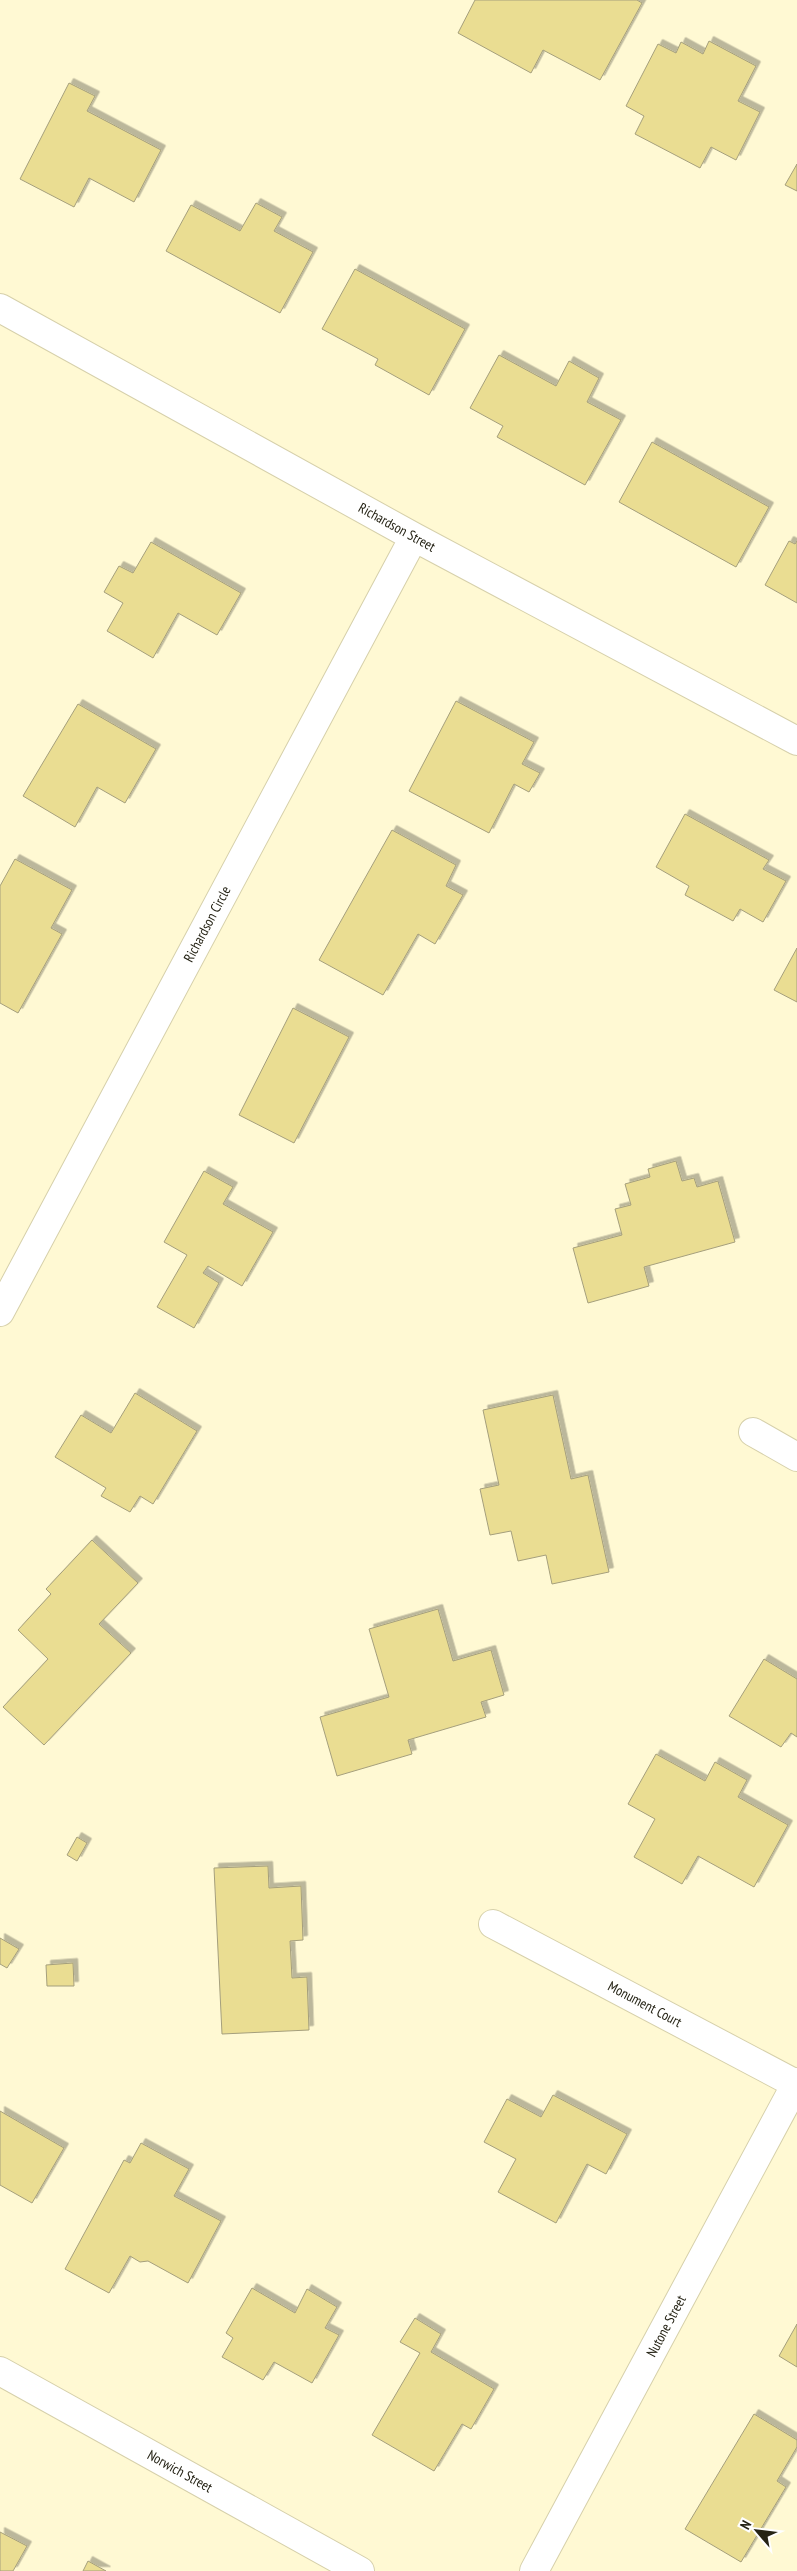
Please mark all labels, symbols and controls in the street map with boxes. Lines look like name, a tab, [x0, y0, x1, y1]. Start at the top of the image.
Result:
street label: Richardson Street	[355, 498, 439, 556]
street label: Richardson Circle	[179, 883, 235, 965]
street label: Monument Court	[605, 1977, 685, 2031]
street label: Nutone Street	[642, 2292, 690, 2360]
street label: Norwich Street	[144, 2446, 216, 2496]
north arrow	[732, 2506, 782, 2556]
text: N	[736, 2517, 755, 2532]

